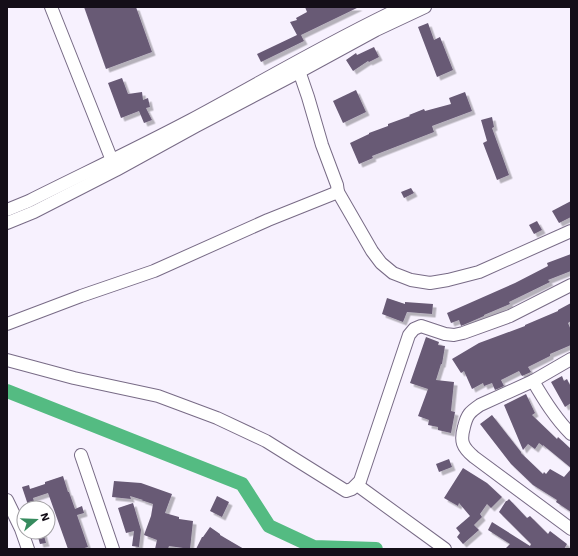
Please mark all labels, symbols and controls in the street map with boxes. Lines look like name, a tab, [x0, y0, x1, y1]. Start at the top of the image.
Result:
north arrow	[16, 500, 56, 540]
text: N	[38, 511, 52, 523]

